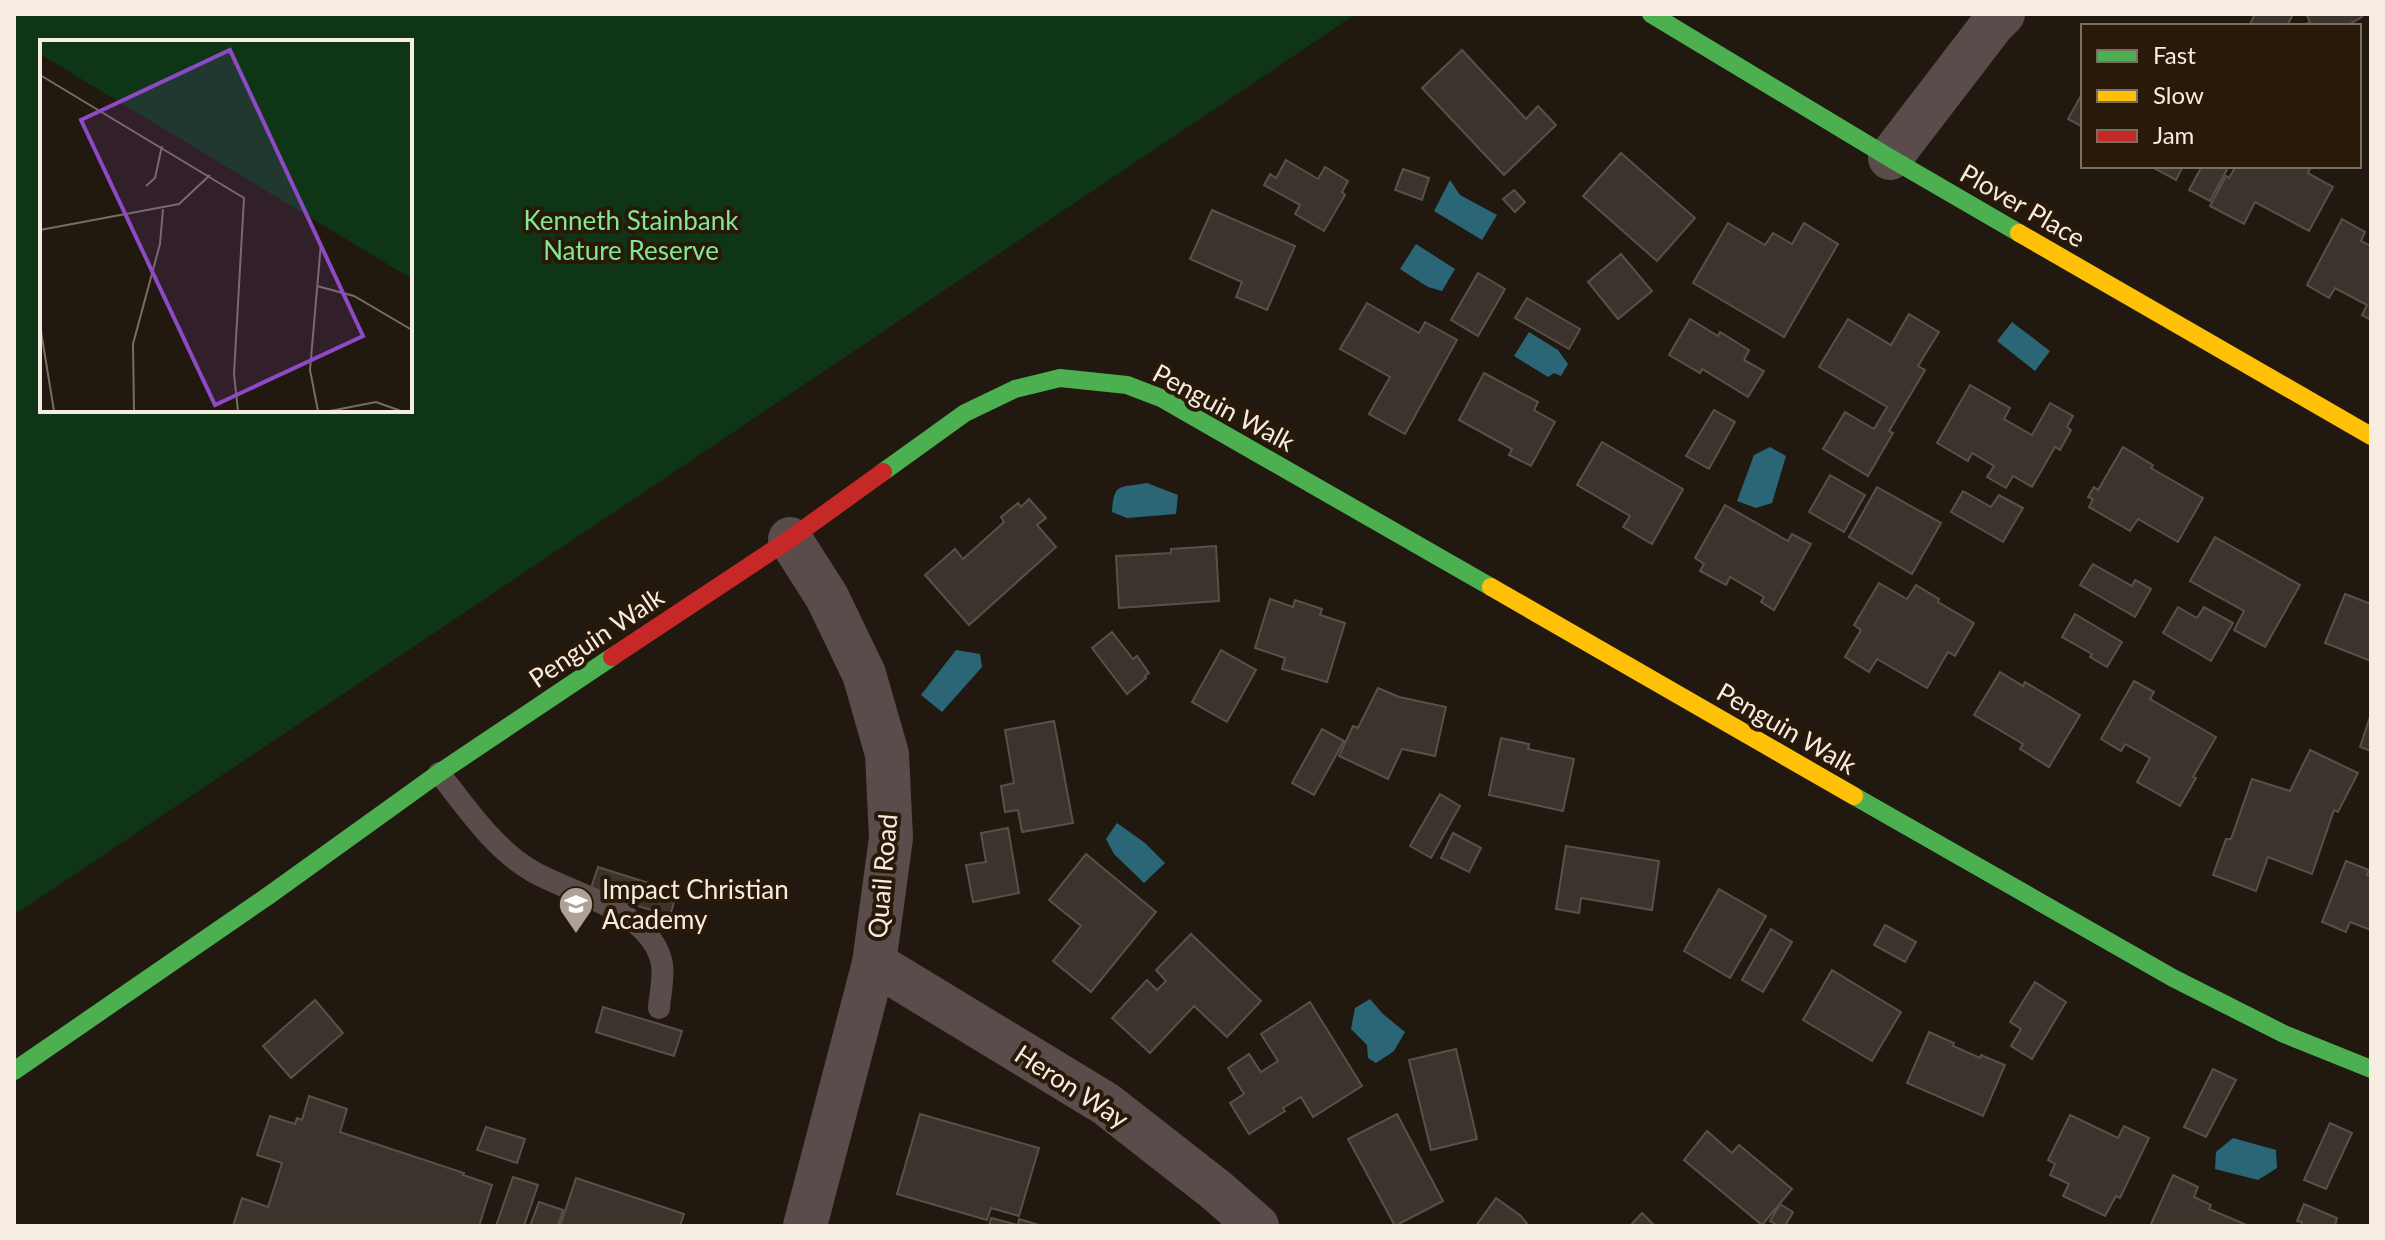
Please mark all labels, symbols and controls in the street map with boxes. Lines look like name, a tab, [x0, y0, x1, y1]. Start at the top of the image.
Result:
legend	[2081, 24, 2361, 168]
inset map	[40, 40, 412, 412]
text: Fast	[2153, 40, 2196, 69]
text: Slow	[2153, 80, 2204, 109]
text: Jam	[2153, 120, 2194, 149]
street label: Plover Place	[1955, 156, 2091, 254]
park label: Kenneth Stainbank Nature Reserve	[524, 204, 739, 266]
street label: Penguin Walk	[1148, 356, 1301, 458]
street label: Penguin Walk	[522, 580, 670, 694]
street label: Penguin Walk	[1711, 675, 1863, 781]
street label: Quail Road	[861, 812, 903, 940]
place label: Impact Christian Academy	[602, 873, 789, 935]
school or university icon: Impact Christian Academy	[557, 885, 595, 935]
street label: Heron Way	[1009, 1037, 1135, 1135]

